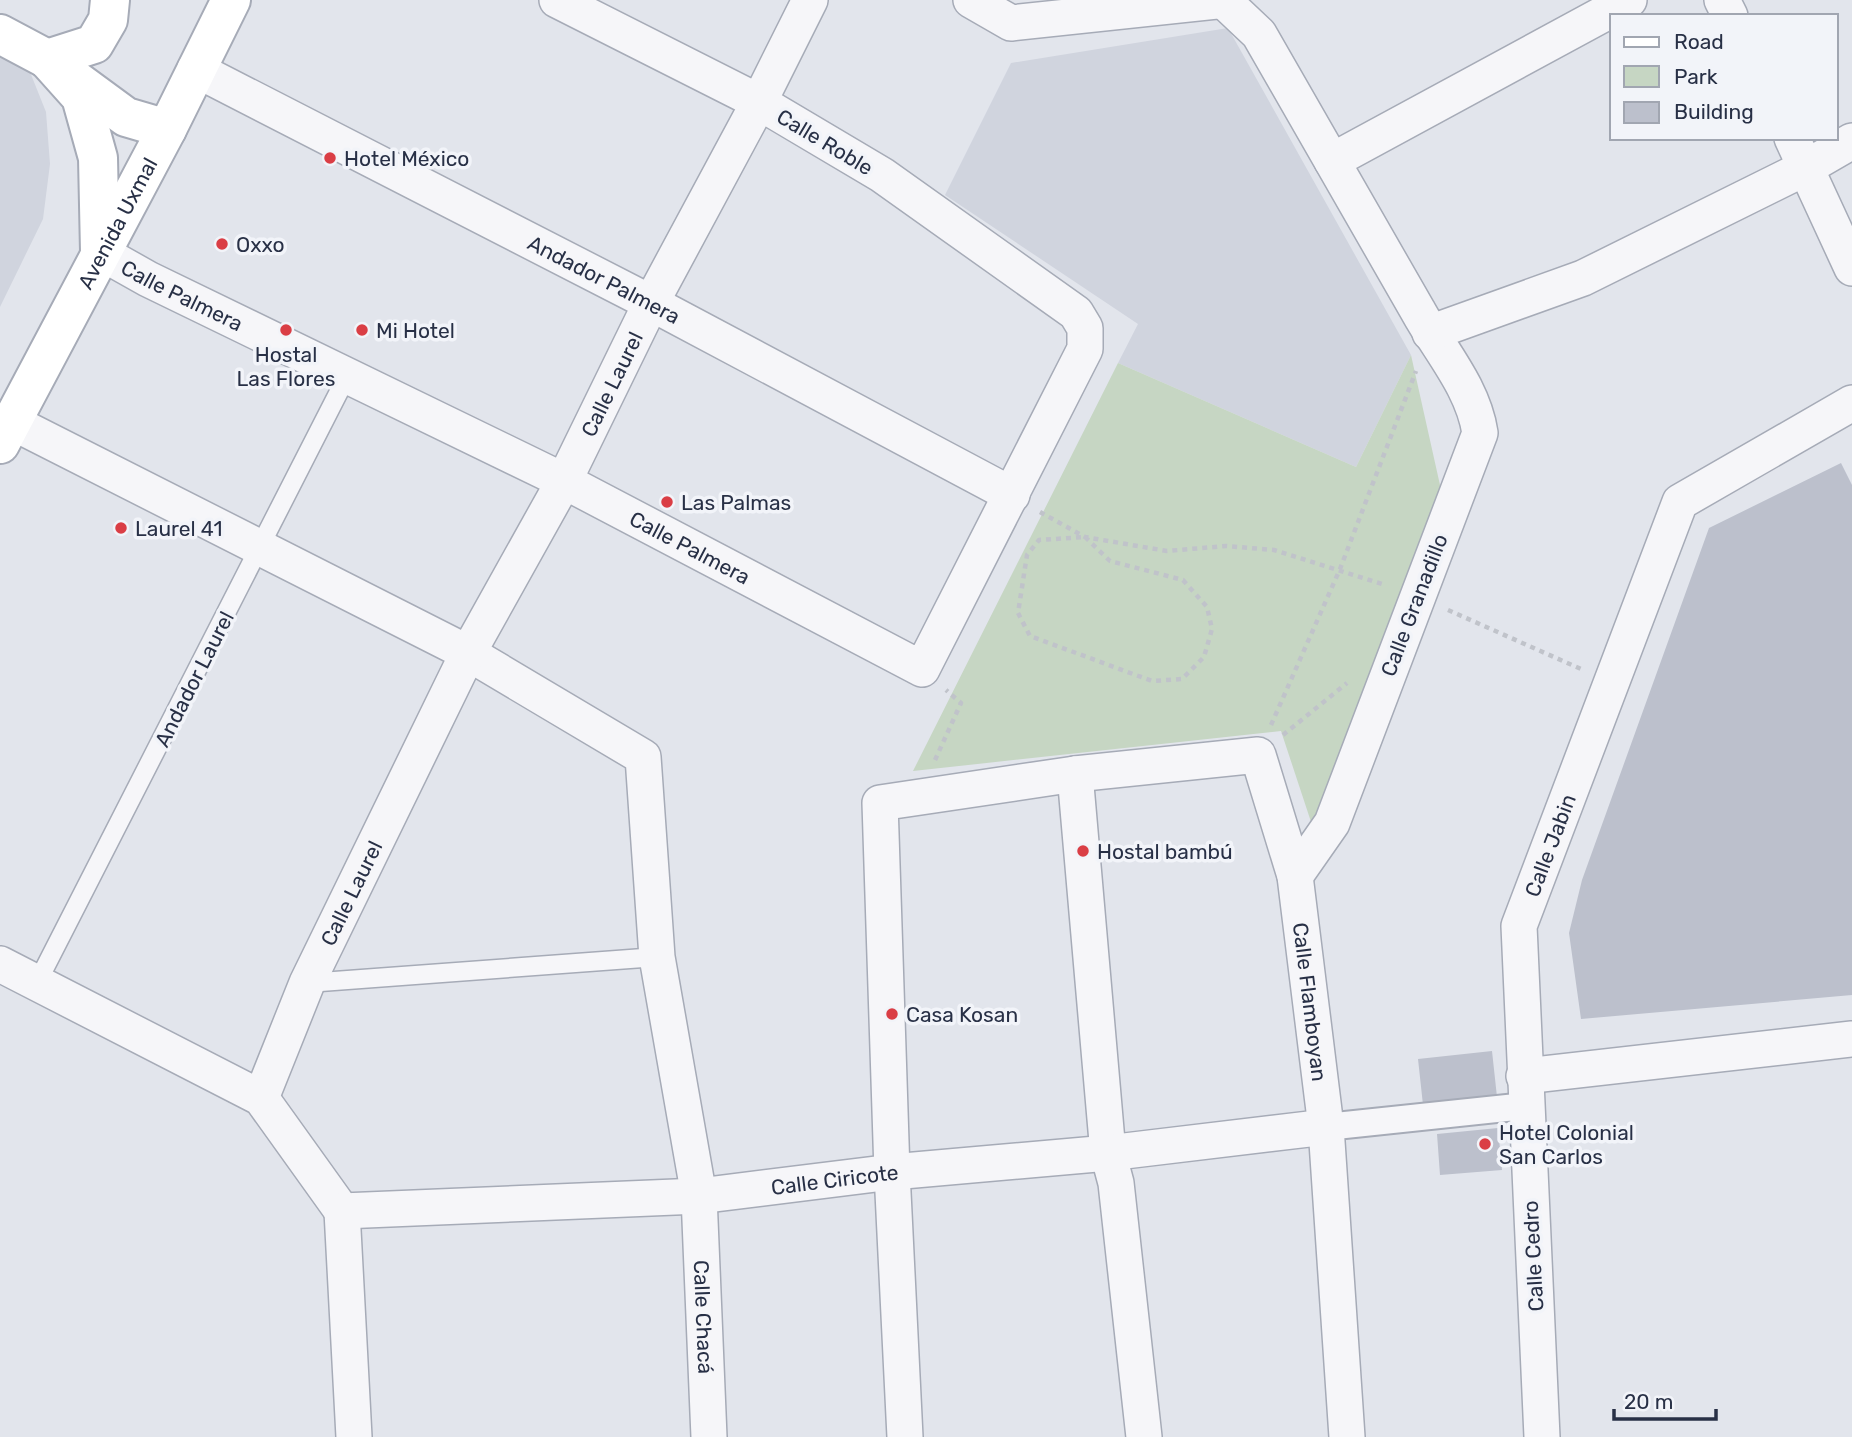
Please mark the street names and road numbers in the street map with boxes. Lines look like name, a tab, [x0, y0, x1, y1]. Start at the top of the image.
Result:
street label: Calle Roble	[772, 104, 878, 180]
street label: Avenida Uxmal	[72, 153, 162, 293]
street label: Andador Palmera	[524, 230, 685, 329]
street label: Calle Palmera	[117, 254, 247, 336]
street label: Calle Laurel	[575, 328, 648, 440]
street label: Calle Palmera	[626, 505, 755, 589]
street label: Calle Granadillo	[1375, 530, 1453, 680]
street label: Andador Laurel	[149, 607, 239, 751]
street label: Calle Jabin	[1519, 790, 1581, 900]
street label: Calle Laurel	[315, 837, 387, 949]
street label: Calle Flamboyan	[1288, 921, 1333, 1083]
street label: Calle Ciricote	[769, 1159, 899, 1199]
street label: Calle Cedro	[1518, 1200, 1548, 1312]
street label: Calle Chacá	[689, 1259, 719, 1375]

